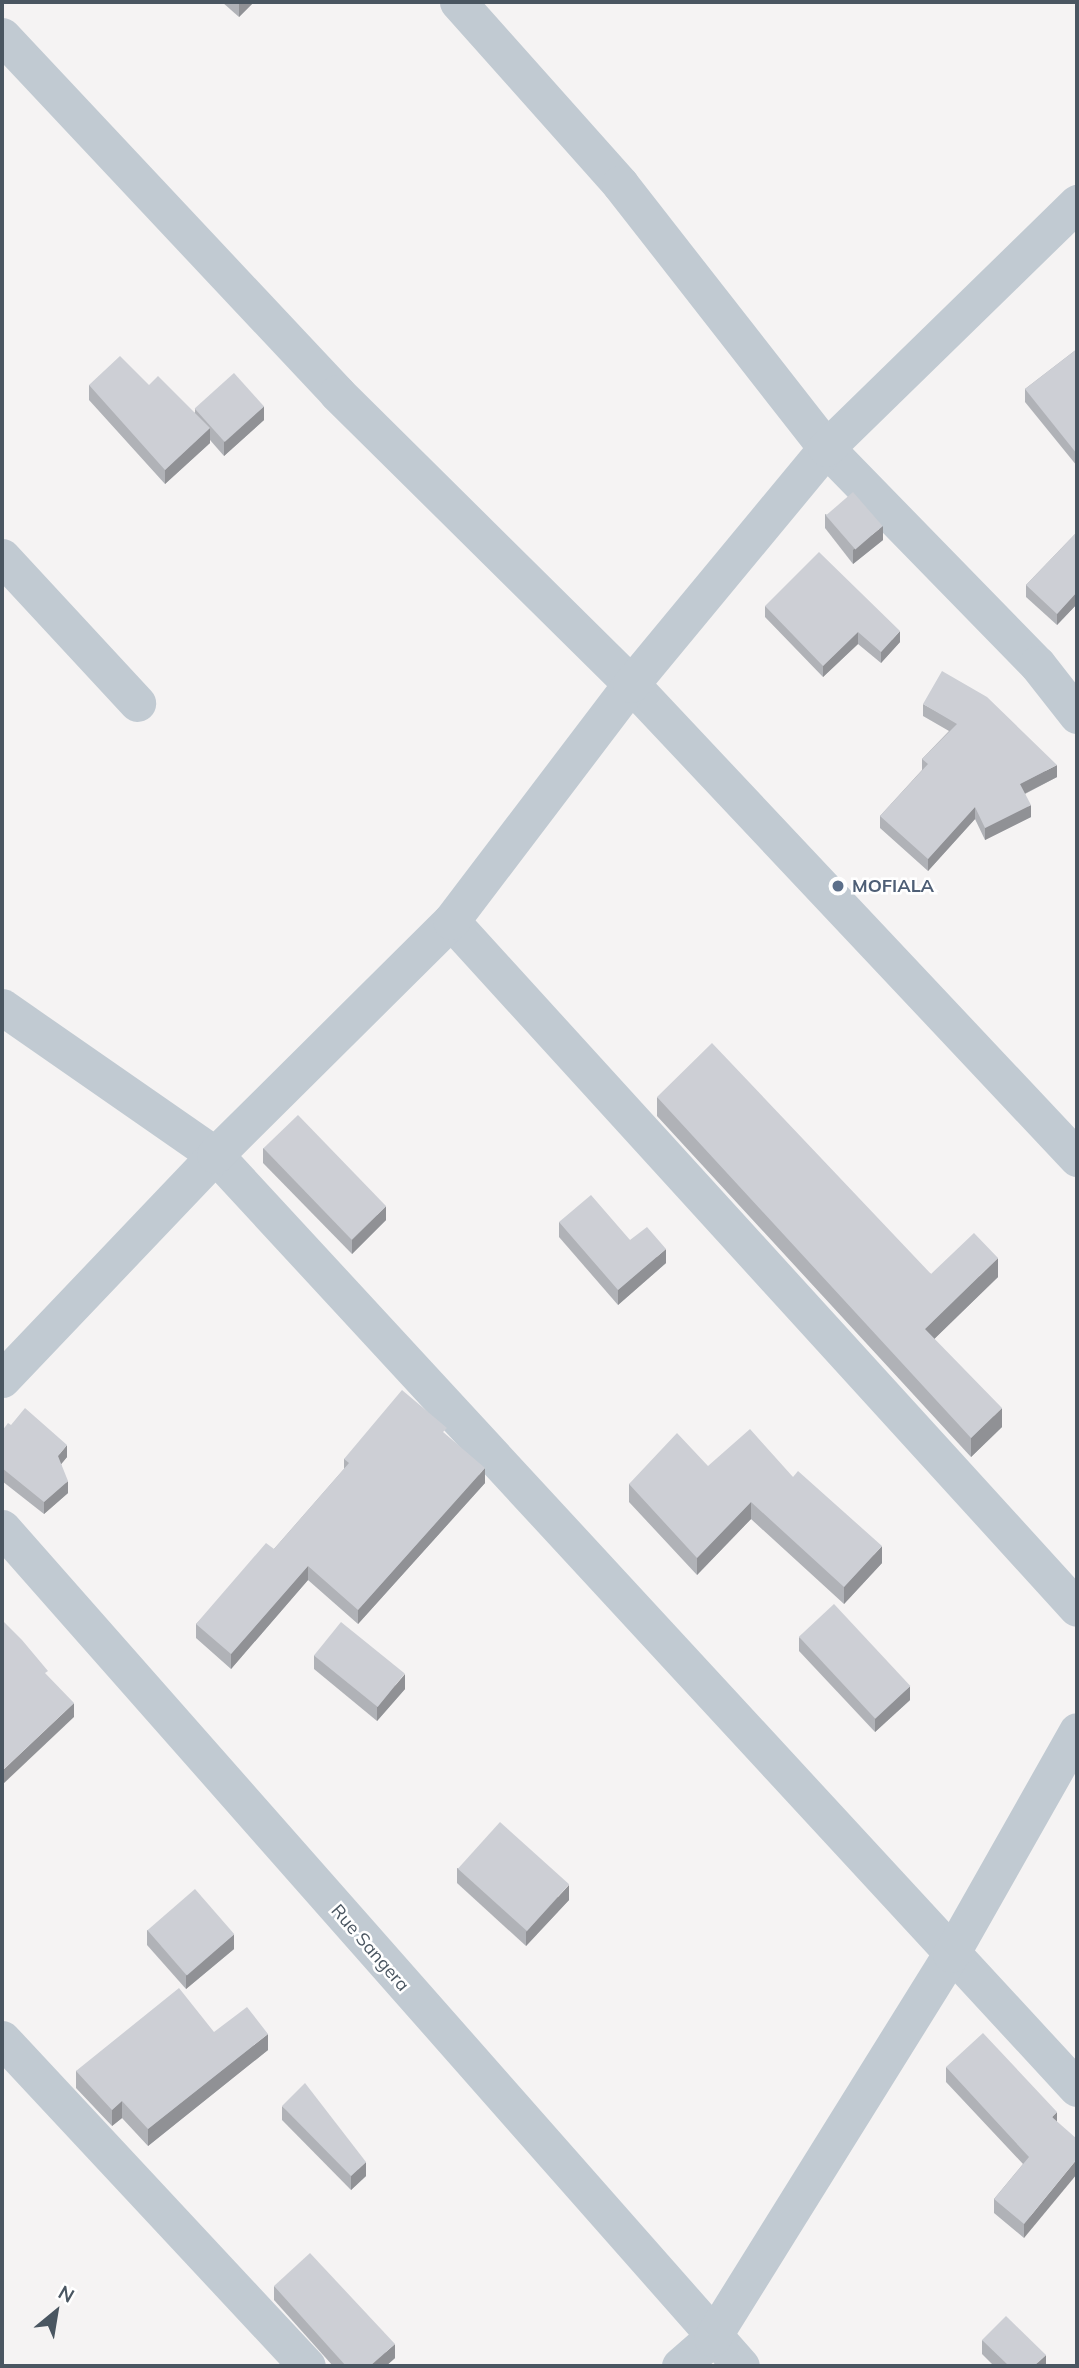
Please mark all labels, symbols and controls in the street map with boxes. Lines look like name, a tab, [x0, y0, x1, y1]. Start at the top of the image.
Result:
place label: MOFIALA	[852, 875, 934, 897]
marker: MOFIALA	[830, 878, 846, 894]
street label: Rue Sangera	[326, 1900, 414, 1996]
north arrow	[21, 2277, 91, 2347]
text: N	[54, 2280, 79, 2308]

